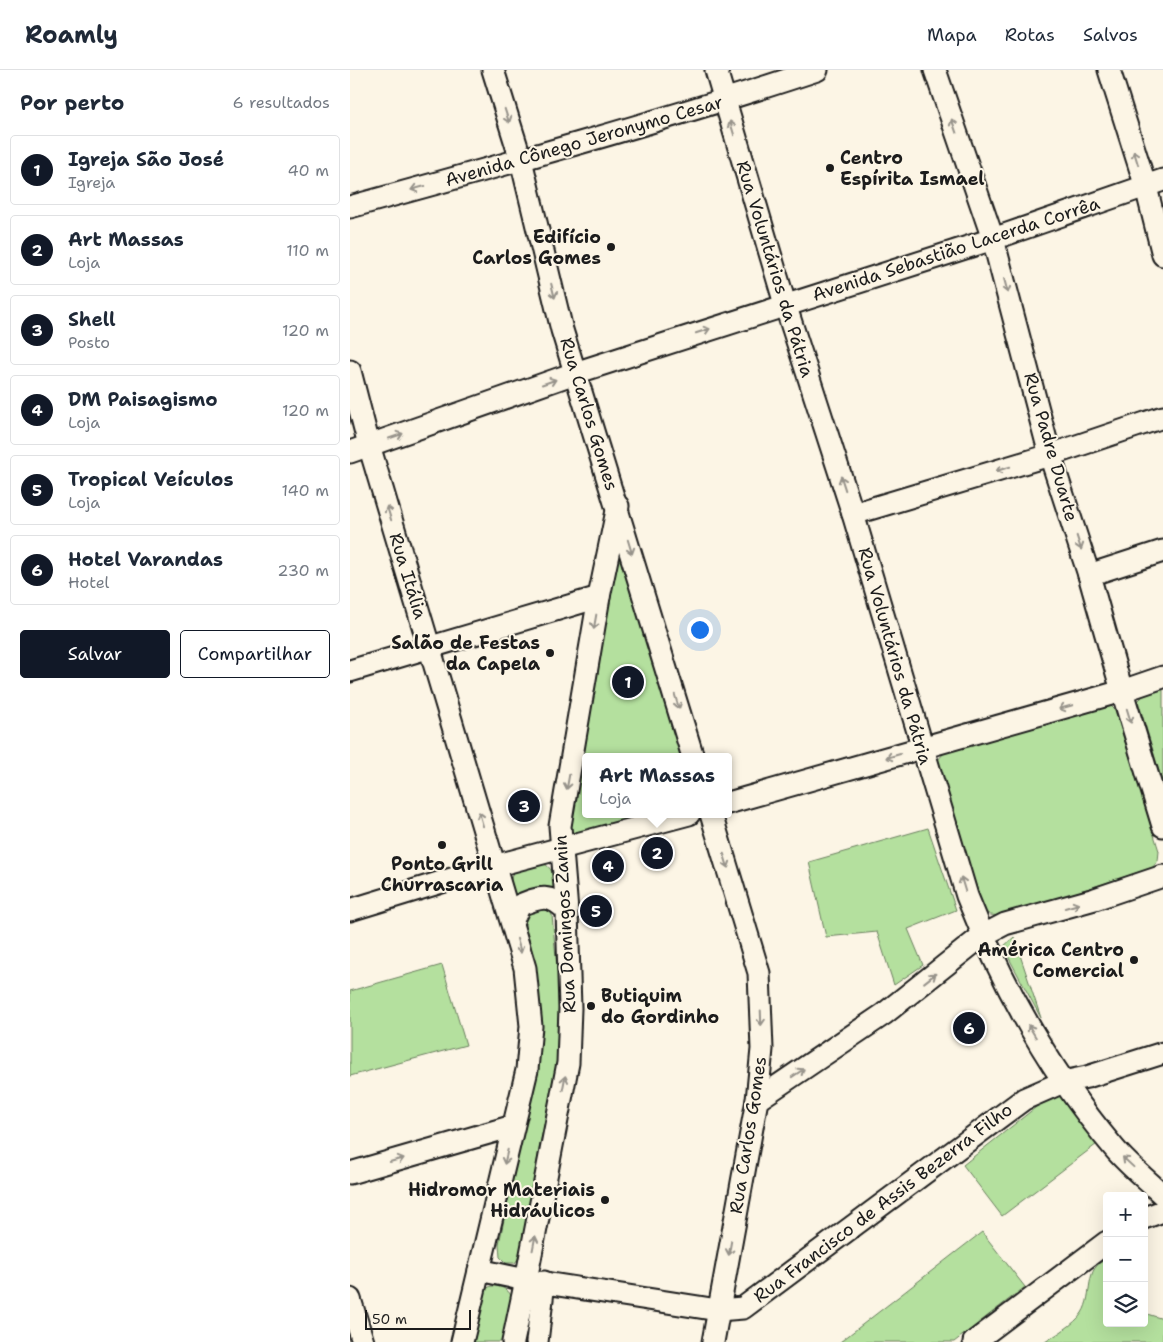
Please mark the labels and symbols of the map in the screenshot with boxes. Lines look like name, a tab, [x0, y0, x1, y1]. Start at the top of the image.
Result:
street label: Avenida Cônego Jeronymo Cesar	[442, 90, 726, 192]
one-way arrow	[503, 108, 513, 124]
one-way arrow	[949, 119, 958, 135]
one-way arrow	[727, 120, 737, 136]
place label: Centro Espírita Ismael	[840, 146, 985, 191]
one-way arrow	[1131, 150, 1141, 166]
street label: Rua Voluntários da Pátria	[731, 158, 819, 380]
marker: Centro Espírita Ismael	[824, 162, 836, 174]
one-way arrow	[411, 184, 427, 194]
street label: Avenida Sebastião Lacerda Corrêa	[809, 191, 1103, 307]
place label: Edifício Carlos Gomes	[472, 225, 601, 270]
marker: Edifício Carlos Gomes	[605, 241, 617, 253]
one-way arrow	[1002, 277, 1011, 293]
one-way arrow	[549, 282, 558, 298]
one-way arrow	[695, 326, 711, 335]
street label: Rua Carlos Gomes	[554, 334, 624, 494]
street label: Rua Padre Duarte	[1018, 370, 1084, 524]
one-way arrow	[541, 377, 556, 386]
one-way arrow	[388, 431, 403, 440]
one-way arrow	[996, 464, 1012, 474]
one-way arrow	[838, 476, 847, 492]
one-way arrow	[384, 505, 394, 521]
street label: Rua Itália	[384, 530, 432, 622]
one-way arrow	[1075, 535, 1084, 550]
one-way arrow	[626, 538, 635, 554]
street label: Rua Voluntários da Pátria	[852, 544, 938, 768]
one-way arrow	[589, 614, 599, 630]
your location	[687, 617, 713, 643]
place label: Salão de Festas da Capela	[391, 631, 541, 676]
marker: Salão de Festas da Capela	[544, 647, 556, 659]
pin: 1	[612, 663, 644, 701]
one-way arrow	[673, 694, 683, 710]
one-way arrow	[1059, 702, 1075, 712]
one-way arrow	[1125, 707, 1135, 723]
one-way arrow	[886, 752, 902, 762]
one-way arrow	[562, 774, 572, 790]
pin: 3	[508, 787, 540, 825]
one-way arrow	[475, 812, 485, 828]
street label: Rua Domingos Zanin	[548, 834, 582, 1014]
pin: 2	[641, 834, 673, 872]
marker: Ponto Grill Churrascaria	[436, 839, 448, 851]
pin: 4	[592, 847, 624, 885]
place label: Ponto Grill Churrascaria	[381, 852, 504, 897]
one-way arrow	[721, 852, 731, 868]
one-way arrow	[958, 876, 968, 892]
pin: 5	[580, 892, 612, 930]
one-way arrow	[1063, 900, 1079, 910]
one-way arrow	[514, 938, 524, 954]
place label: América Centro Comercial	[978, 938, 1124, 983]
marker: América Centro Comercial	[1128, 954, 1140, 966]
one-way arrow	[923, 973, 936, 984]
place label: Butiquim do Gordinho	[601, 984, 719, 1029]
marker: Butiquim do Gordinho	[585, 1000, 597, 1012]
pin: 6	[953, 1009, 985, 1047]
one-way arrow	[756, 1010, 766, 1026]
one-way arrow	[1027, 1024, 1037, 1038]
street label: Rua Carlos Gomes	[724, 1055, 772, 1215]
one-way arrow	[790, 1068, 804, 1078]
one-way arrow	[560, 1076, 569, 1092]
street label: Rua Francisco de Assis Bezerra Filho	[749, 1098, 1017, 1308]
one-way arrow	[501, 1149, 510, 1165]
one-way arrow	[388, 1154, 404, 1164]
one-way arrow	[1121, 1156, 1134, 1168]
place label: Hidromor Materiais Hidráulicos	[408, 1178, 595, 1223]
marker: Hidromor Materiais Hidráulicos	[599, 1194, 611, 1206]
one-way arrow	[529, 1235, 539, 1251]
one-way arrow	[724, 1240, 734, 1256]
scale bar	[365, 1307, 471, 1330]

